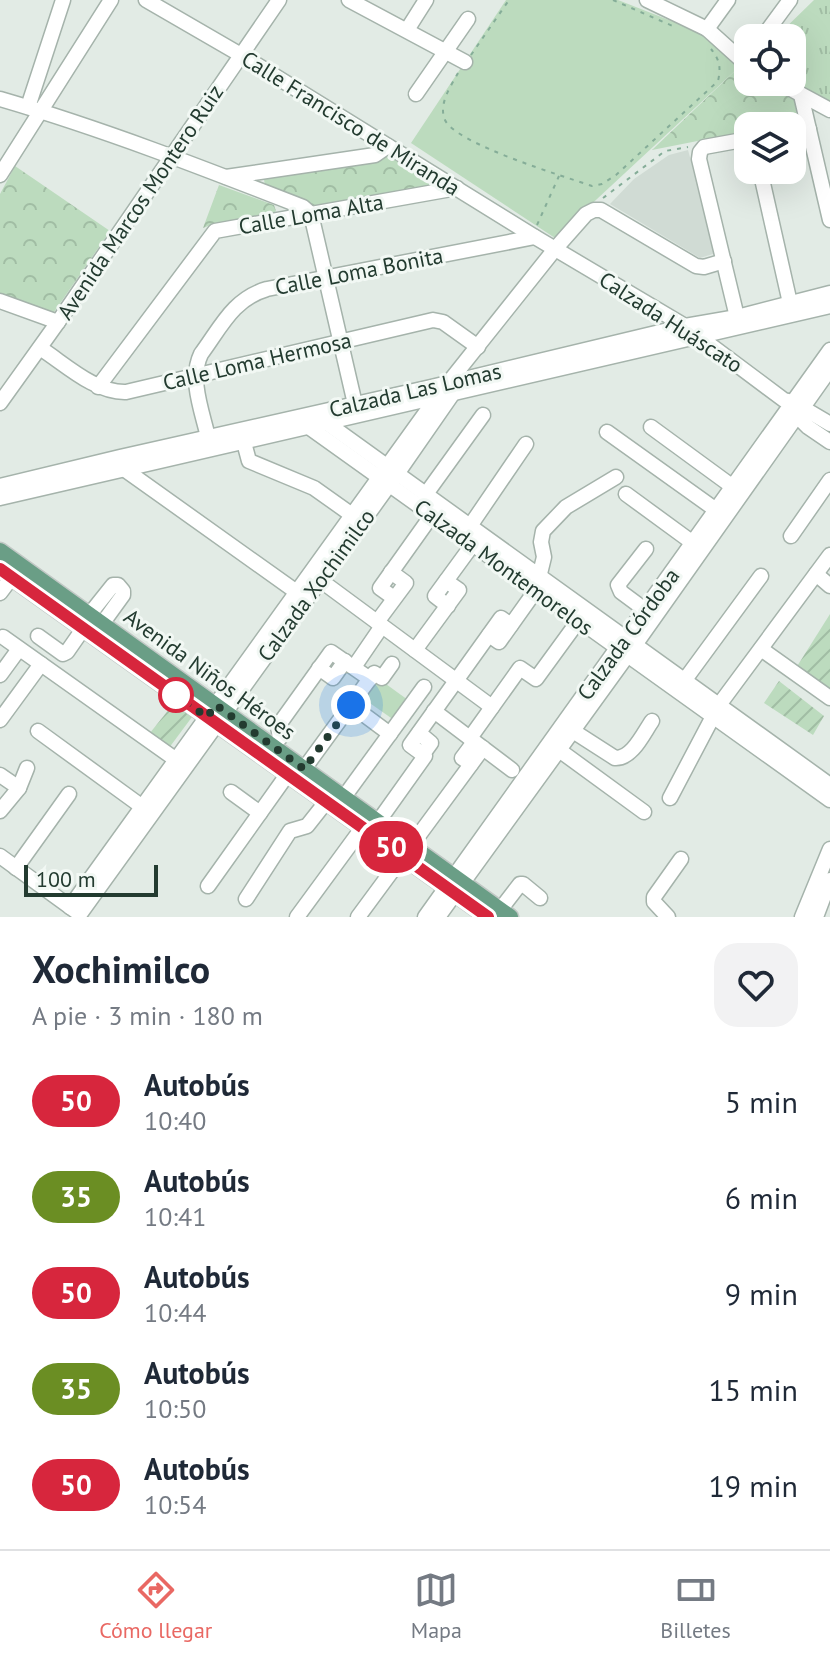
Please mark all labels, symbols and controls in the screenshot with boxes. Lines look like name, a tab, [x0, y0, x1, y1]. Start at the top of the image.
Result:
map controls	[734, 24, 806, 184]
button: locate	[734, 24, 806, 96]
street label: Calle Francisco de Miranda	[237, 44, 465, 202]
street label: Avenida Marcos Montero Ruiz	[51, 79, 229, 325]
button: layers	[734, 112, 806, 184]
street label: Calle Loma Alta	[236, 187, 386, 241]
street label: Calle Loma Bonita	[273, 241, 445, 301]
street label: Calzada Huáscato	[594, 265, 748, 379]
street label: Calle Loma Hermosa	[160, 326, 354, 396]
street label: Calzada Las Lomas	[326, 357, 504, 423]
street label: Calzada Montemorelos	[409, 493, 599, 641]
street label: Calzada Xochimilco	[251, 503, 381, 667]
street label: Calzada Córdoba	[571, 563, 685, 705]
street label: Avenida Niños Héroes	[119, 602, 301, 746]
unlabelled marker	[159, 678, 193, 712]
your location	[331, 685, 371, 725]
line badge: 50	[355, 821, 427, 873]
text: 50	[375, 828, 407, 865]
scale bar	[24, 861, 158, 897]
text: 100 m	[36, 865, 96, 893]
button: heart	[714, 943, 798, 1027]
text: Xochimilco	[32, 944, 210, 993]
text: A pie · 3 min · 180 m	[32, 999, 263, 1032]
text: Autobús	[144, 1065, 250, 1104]
text: 50	[60, 1082, 92, 1119]
text: 5 min	[725, 1082, 798, 1121]
text: 10:40	[144, 1104, 206, 1137]
text: Autobús	[144, 1161, 250, 1200]
text: 35	[60, 1178, 92, 1215]
text: 6 min	[725, 1178, 798, 1217]
text: 10:41	[144, 1200, 206, 1233]
text: Autobús	[144, 1257, 250, 1296]
text: 50	[60, 1274, 92, 1311]
text: 9 min	[725, 1274, 798, 1313]
text: 10:44	[144, 1296, 206, 1329]
text: Autobús	[144, 1353, 250, 1392]
text: 35	[60, 1370, 92, 1407]
text: 15 min	[708, 1370, 798, 1409]
text: 10:50	[144, 1392, 206, 1425]
text: Autobús	[144, 1449, 250, 1488]
text: 50	[60, 1466, 92, 1503]
text: 19 min	[708, 1466, 798, 1505]
text: 10:54	[144, 1488, 206, 1521]
tab: Cómo llegar	[99, 1568, 212, 1644]
tab: Mapa	[411, 1568, 462, 1644]
tab: Billetes	[660, 1568, 731, 1644]

